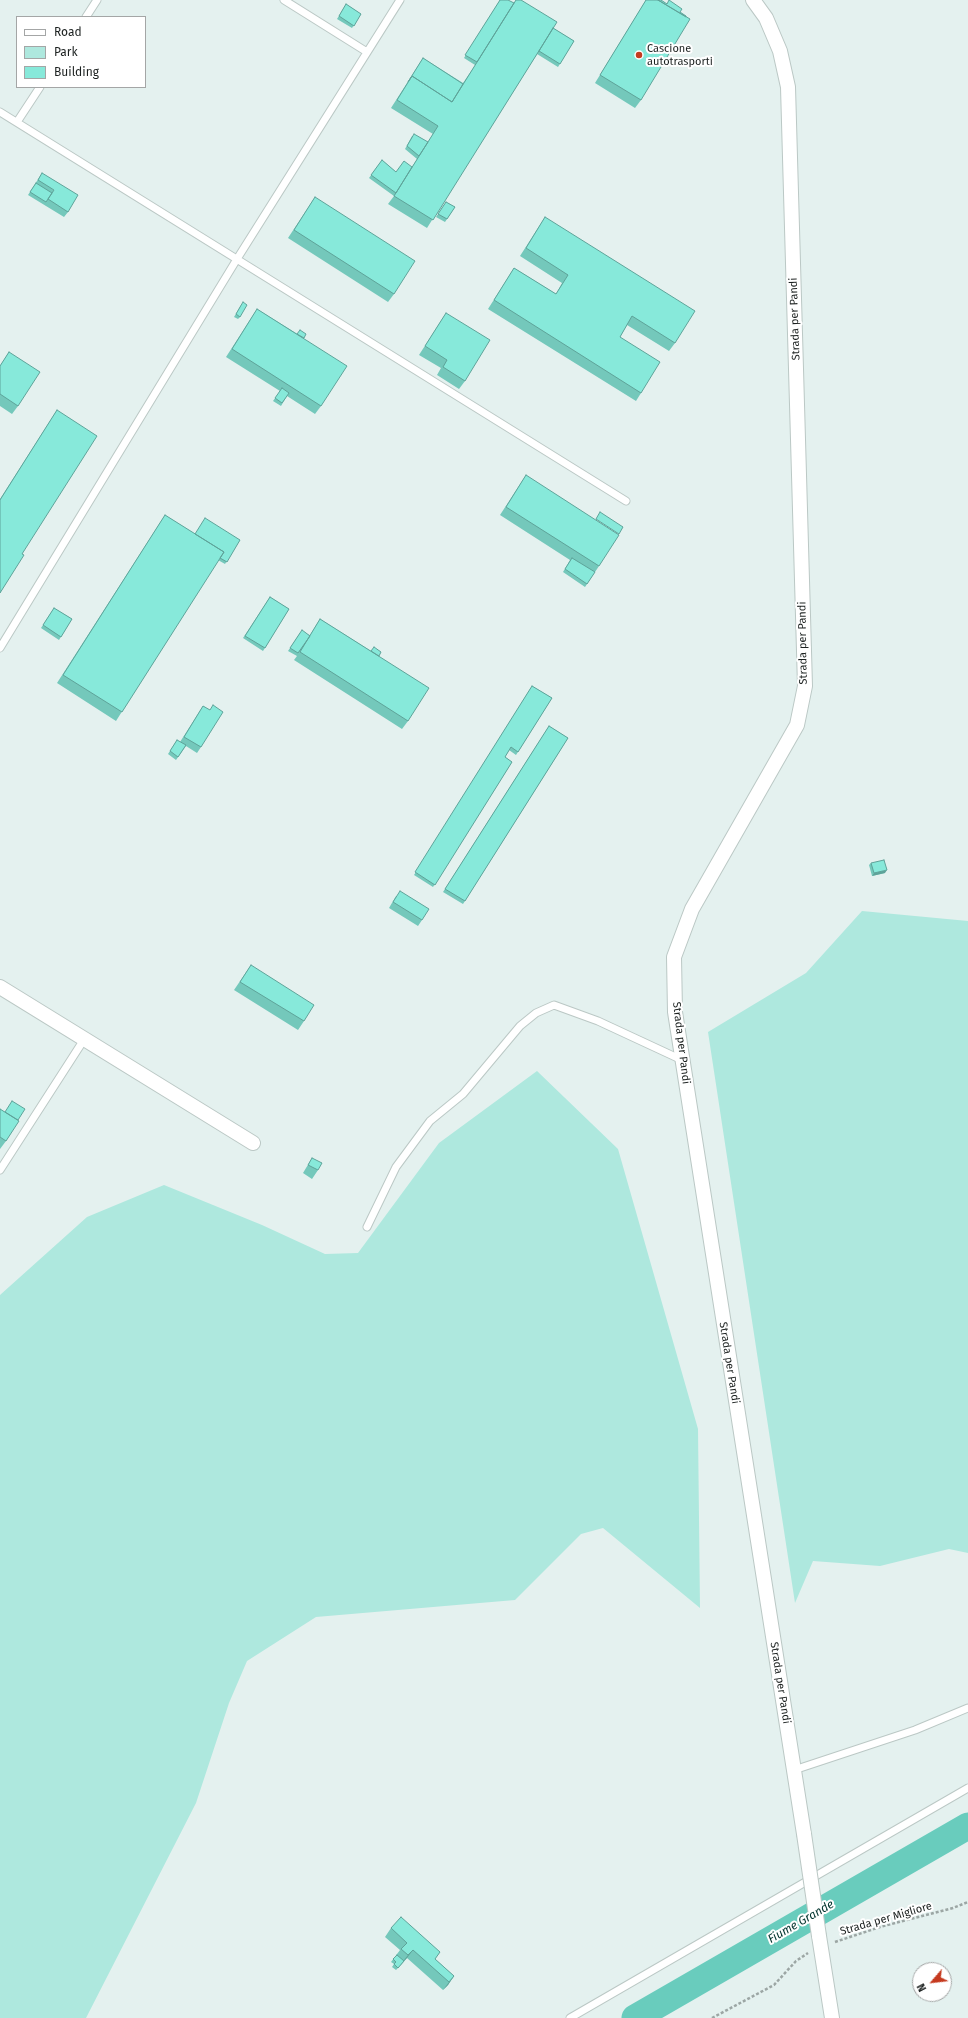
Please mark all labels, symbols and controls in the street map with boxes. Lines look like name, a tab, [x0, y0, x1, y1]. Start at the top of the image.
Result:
legend	[16, 16, 146, 88]
text: Road	[54, 25, 82, 39]
place label: Cascione autotrasporti	[647, 42, 713, 68]
text: Park	[54, 45, 78, 59]
marker: Cascione autotrasporti	[634, 50, 644, 60]
text: Building	[54, 65, 99, 79]
street label: Strada per Pandi	[787, 277, 803, 361]
street label: Strada per Pandi	[796, 601, 810, 685]
street label: Strada per Pandi	[669, 1001, 693, 1085]
street label: Strada per Pandi	[716, 1321, 742, 1405]
street label: Strada per Pandi	[767, 1641, 793, 1725]
water label: Fiume Grande	[765, 1897, 837, 1947]
street label: Strada per Migliore	[839, 1900, 933, 1938]
north arrow	[912, 1962, 952, 2002]
text: N	[914, 1981, 929, 1994]

